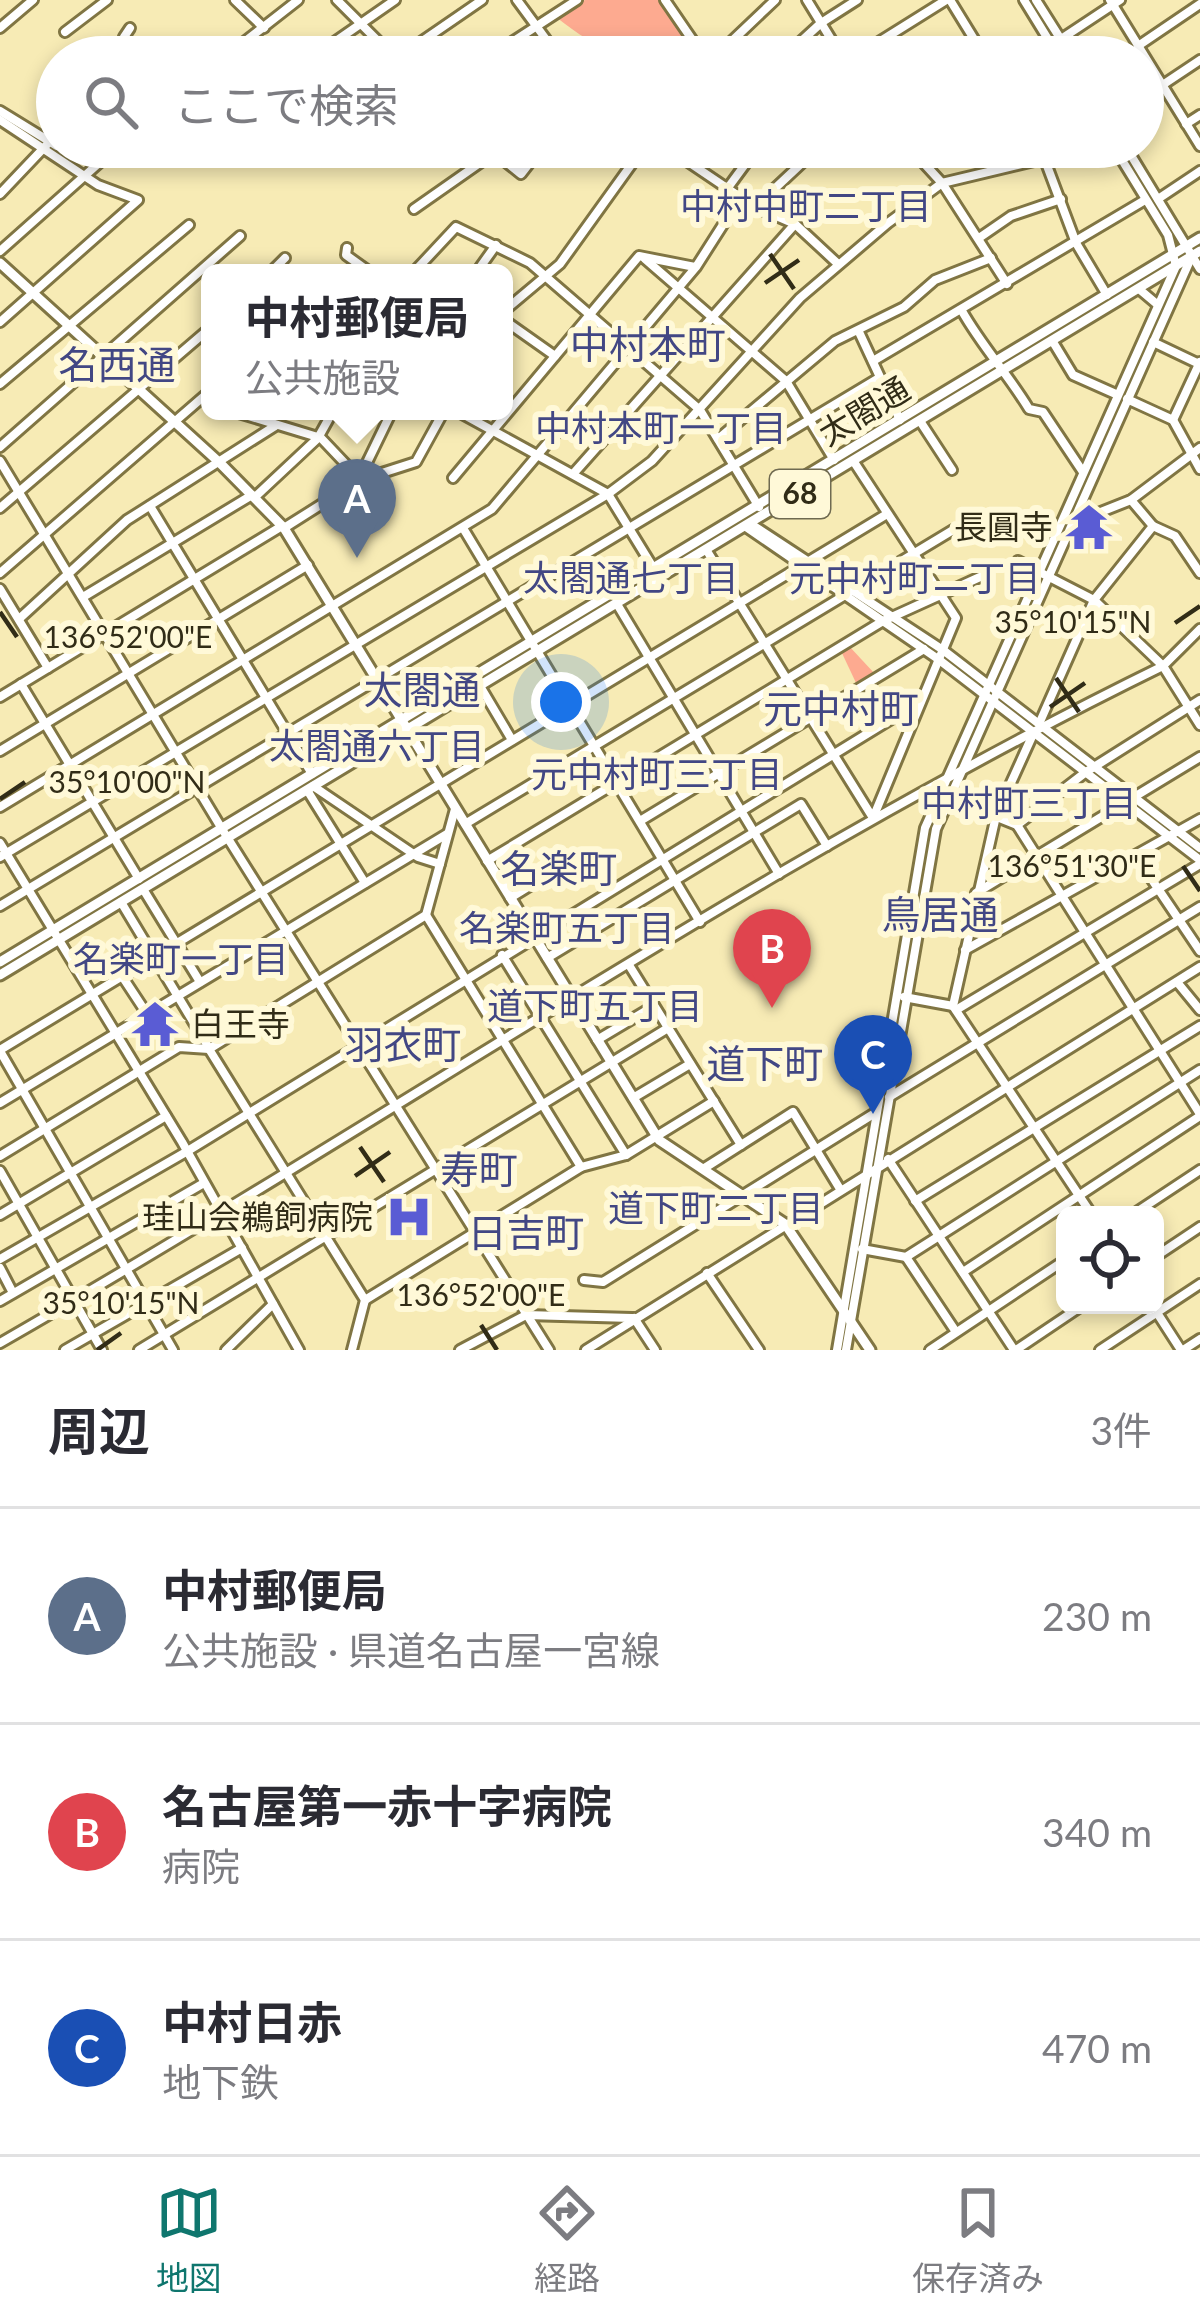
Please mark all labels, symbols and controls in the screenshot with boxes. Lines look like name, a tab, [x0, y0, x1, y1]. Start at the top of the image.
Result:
search box	[36, 36, 1164, 168]
icon: search	[78, 69, 144, 135]
text: ここで検索	[174, 78, 399, 132]
district label: 中村中町二丁目	[680, 183, 932, 227]
popup	[201, 264, 513, 420]
text: 中村郵便局	[244, 290, 470, 344]
district label: 中村本町	[570, 321, 726, 367]
district label: 名西通	[58, 341, 176, 387]
text: 公共施設	[244, 354, 401, 400]
street label: 太閤通	[811, 368, 916, 453]
district label: 中村本町一丁目	[535, 405, 787, 449]
pin: A	[318, 459, 396, 558]
road number: 68	[770, 470, 830, 518]
temple icon: 長圓寺	[1064, 502, 1114, 552]
place label: 長圓寺	[954, 506, 1053, 546]
district label: 太閤通七丁目	[523, 555, 739, 599]
district label: 元中村町二丁目	[789, 555, 1041, 599]
text: 35°10'15"N	[995, 603, 1151, 639]
text: 136°52'00"E	[44, 618, 212, 654]
district label: 太閤通	[363, 666, 481, 712]
your location	[531, 672, 591, 732]
district label: 元中村町	[763, 685, 919, 731]
district label: 太閤通六丁目	[269, 723, 485, 767]
district label: 元中村町三丁目	[531, 751, 783, 795]
text: 35°10'00"N	[49, 763, 205, 799]
district label: 中村町三丁目	[921, 780, 1137, 824]
district label: 名楽町	[500, 845, 618, 891]
text: 136°51'30"E	[988, 847, 1156, 883]
district label: 鳥居通	[881, 891, 999, 937]
district label: 名楽町五丁目	[459, 905, 675, 949]
pin: B	[733, 909, 811, 1008]
district label: 名楽町一丁目	[73, 936, 289, 980]
district label: 道下町五丁目	[487, 983, 703, 1027]
temple icon: 白王寺	[130, 999, 180, 1049]
place label: 白王寺	[191, 1003, 290, 1043]
pin: C	[834, 1015, 912, 1114]
district label: 羽衣町	[344, 1021, 462, 1067]
district label: 道下町	[706, 1040, 824, 1086]
district label: 寿町	[440, 1146, 518, 1192]
district label: 道下町二丁目	[608, 1185, 824, 1229]
hospital icon: 珪山会鵜飼病院	[384, 1192, 434, 1242]
place label: 珪山会鵜飼病院	[142, 1196, 373, 1236]
map controls	[1056, 1206, 1164, 1314]
button: locate	[1056, 1206, 1164, 1314]
district label: 日吉町	[467, 1209, 585, 1255]
text: 136°52'00"E	[397, 1276, 565, 1312]
text: 35°10'15"N	[43, 1284, 199, 1320]
text: 周辺	[48, 1400, 150, 1461]
text: 3件	[1090, 1407, 1152, 1453]
text: 中村郵便局	[162, 1563, 387, 1617]
text: A	[73, 1593, 101, 1639]
text: 230 m	[1042, 1593, 1152, 1639]
text: 公共施設 · 県道名古屋一宮線	[162, 1627, 660, 1673]
text: 名古屋第一赤十字病院	[162, 1779, 612, 1833]
text: B	[74, 1809, 100, 1855]
text: 340 m	[1042, 1809, 1152, 1855]
text: 病院	[162, 1843, 240, 1889]
text: 中村日赤	[162, 1995, 342, 2049]
text: C	[74, 2025, 100, 2071]
text: 470 m	[1042, 2025, 1152, 2071]
text: 地下鉄	[162, 2059, 279, 2105]
tab: 地図	[156, 2180, 222, 2300]
tab: 経路	[534, 2180, 600, 2300]
tab: 保存済み	[912, 2180, 1044, 2300]

